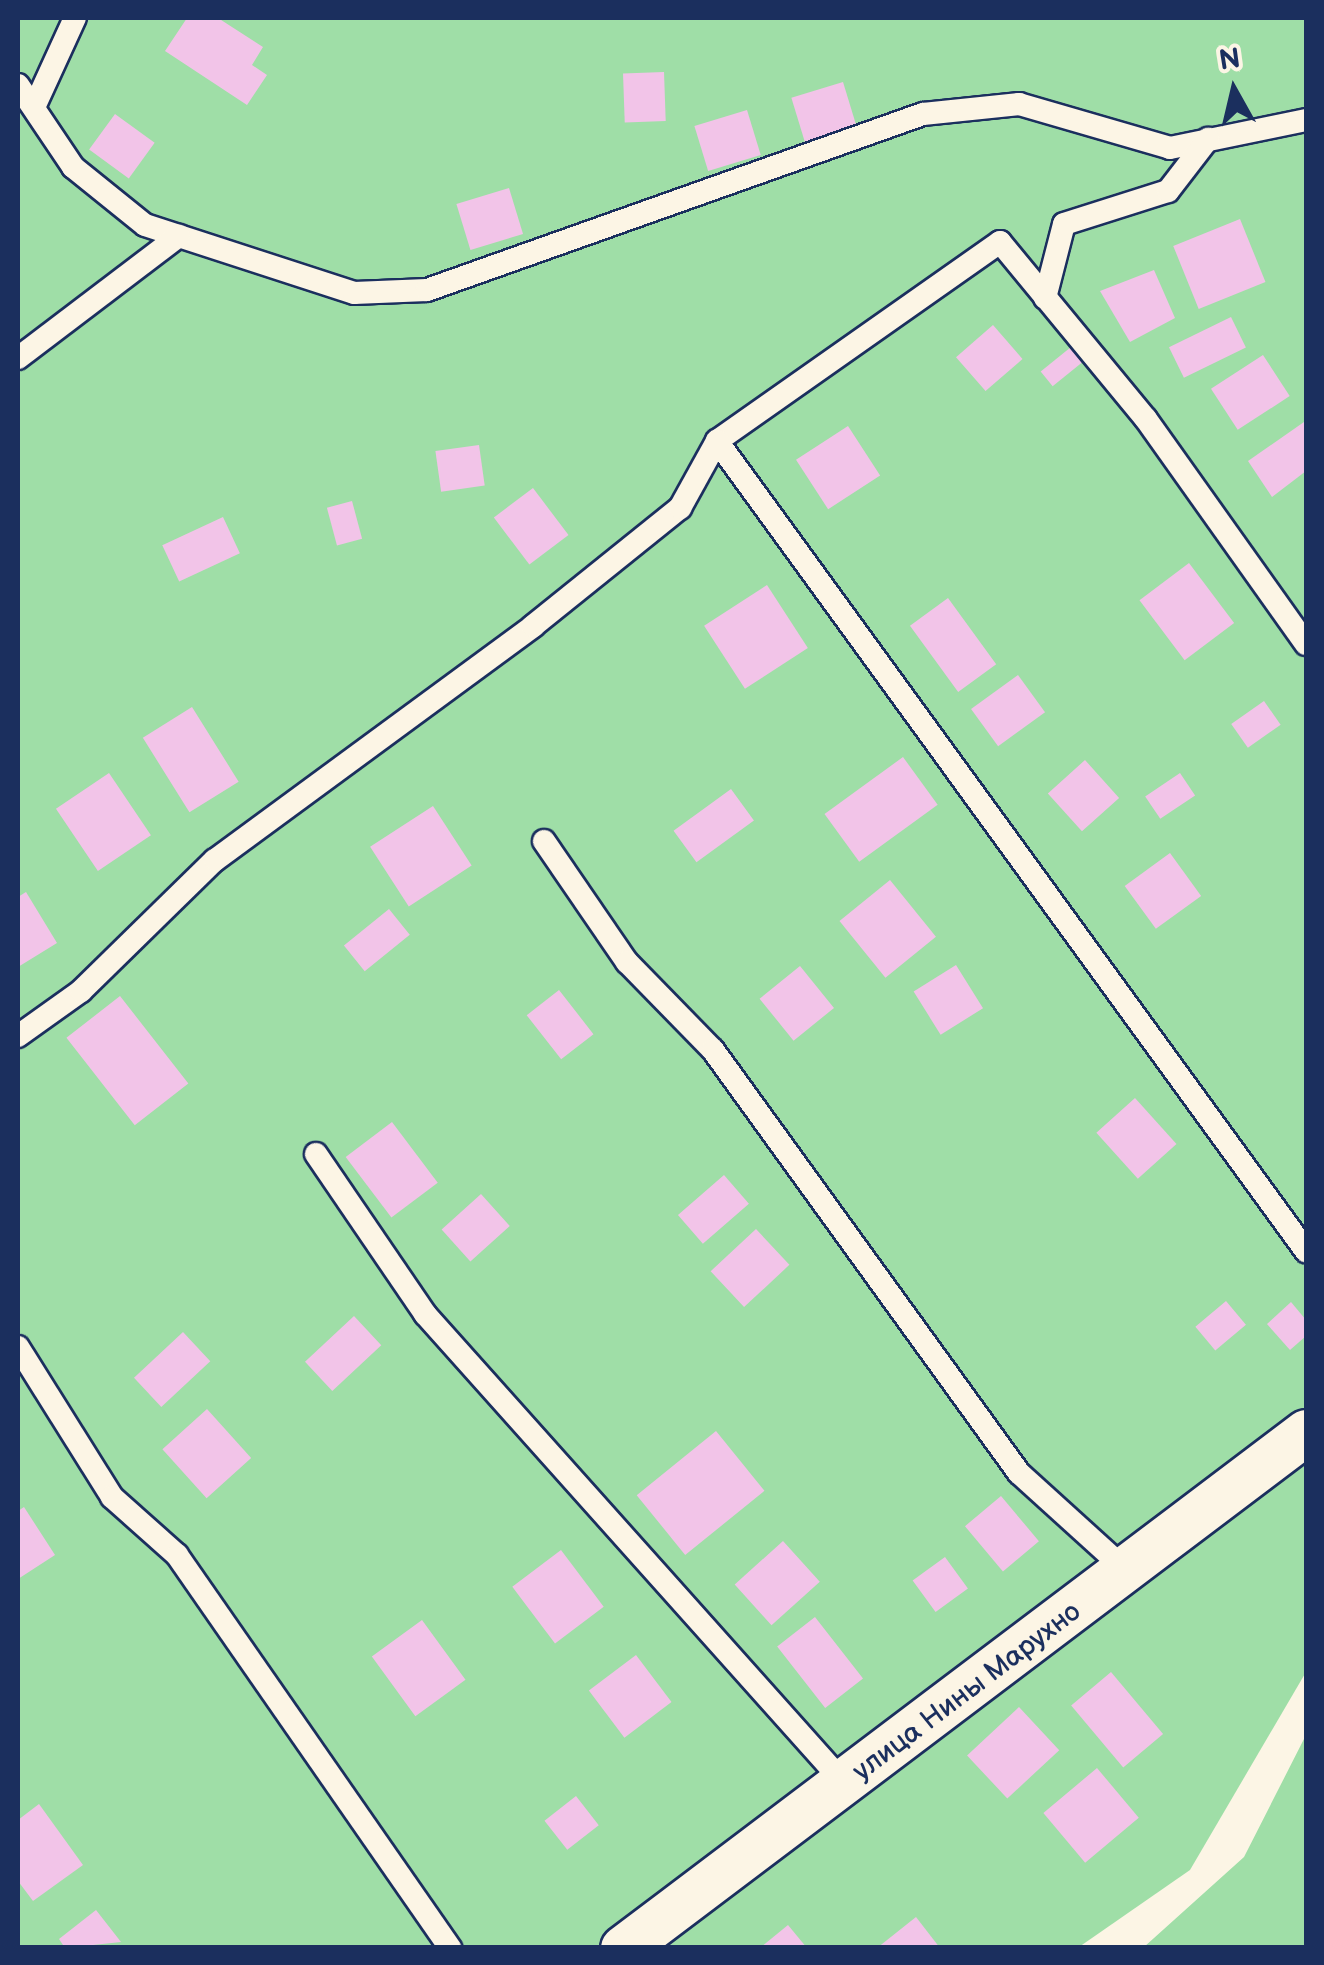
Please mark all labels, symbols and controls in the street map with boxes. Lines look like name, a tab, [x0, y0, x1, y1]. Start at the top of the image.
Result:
north arrow	[1184, 40, 1284, 140]
text: N	[1217, 42, 1242, 78]
street label: улица Нины Марухно	[846, 1595, 1088, 1789]

